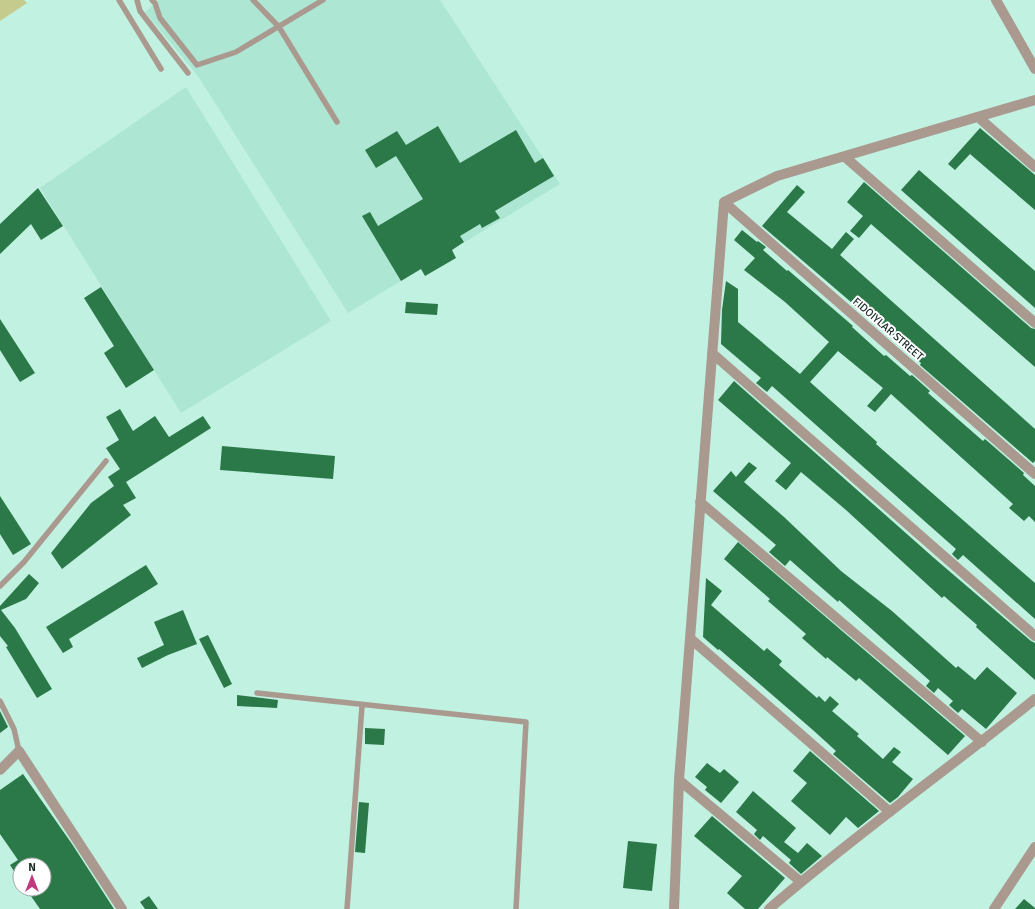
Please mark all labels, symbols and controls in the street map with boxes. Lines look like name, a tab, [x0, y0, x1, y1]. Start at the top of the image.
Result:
street label: FIDOIYLAR STREET	[850, 295, 926, 364]
north arrow	[12, 857, 52, 897]
text: N	[28, 861, 36, 874]

